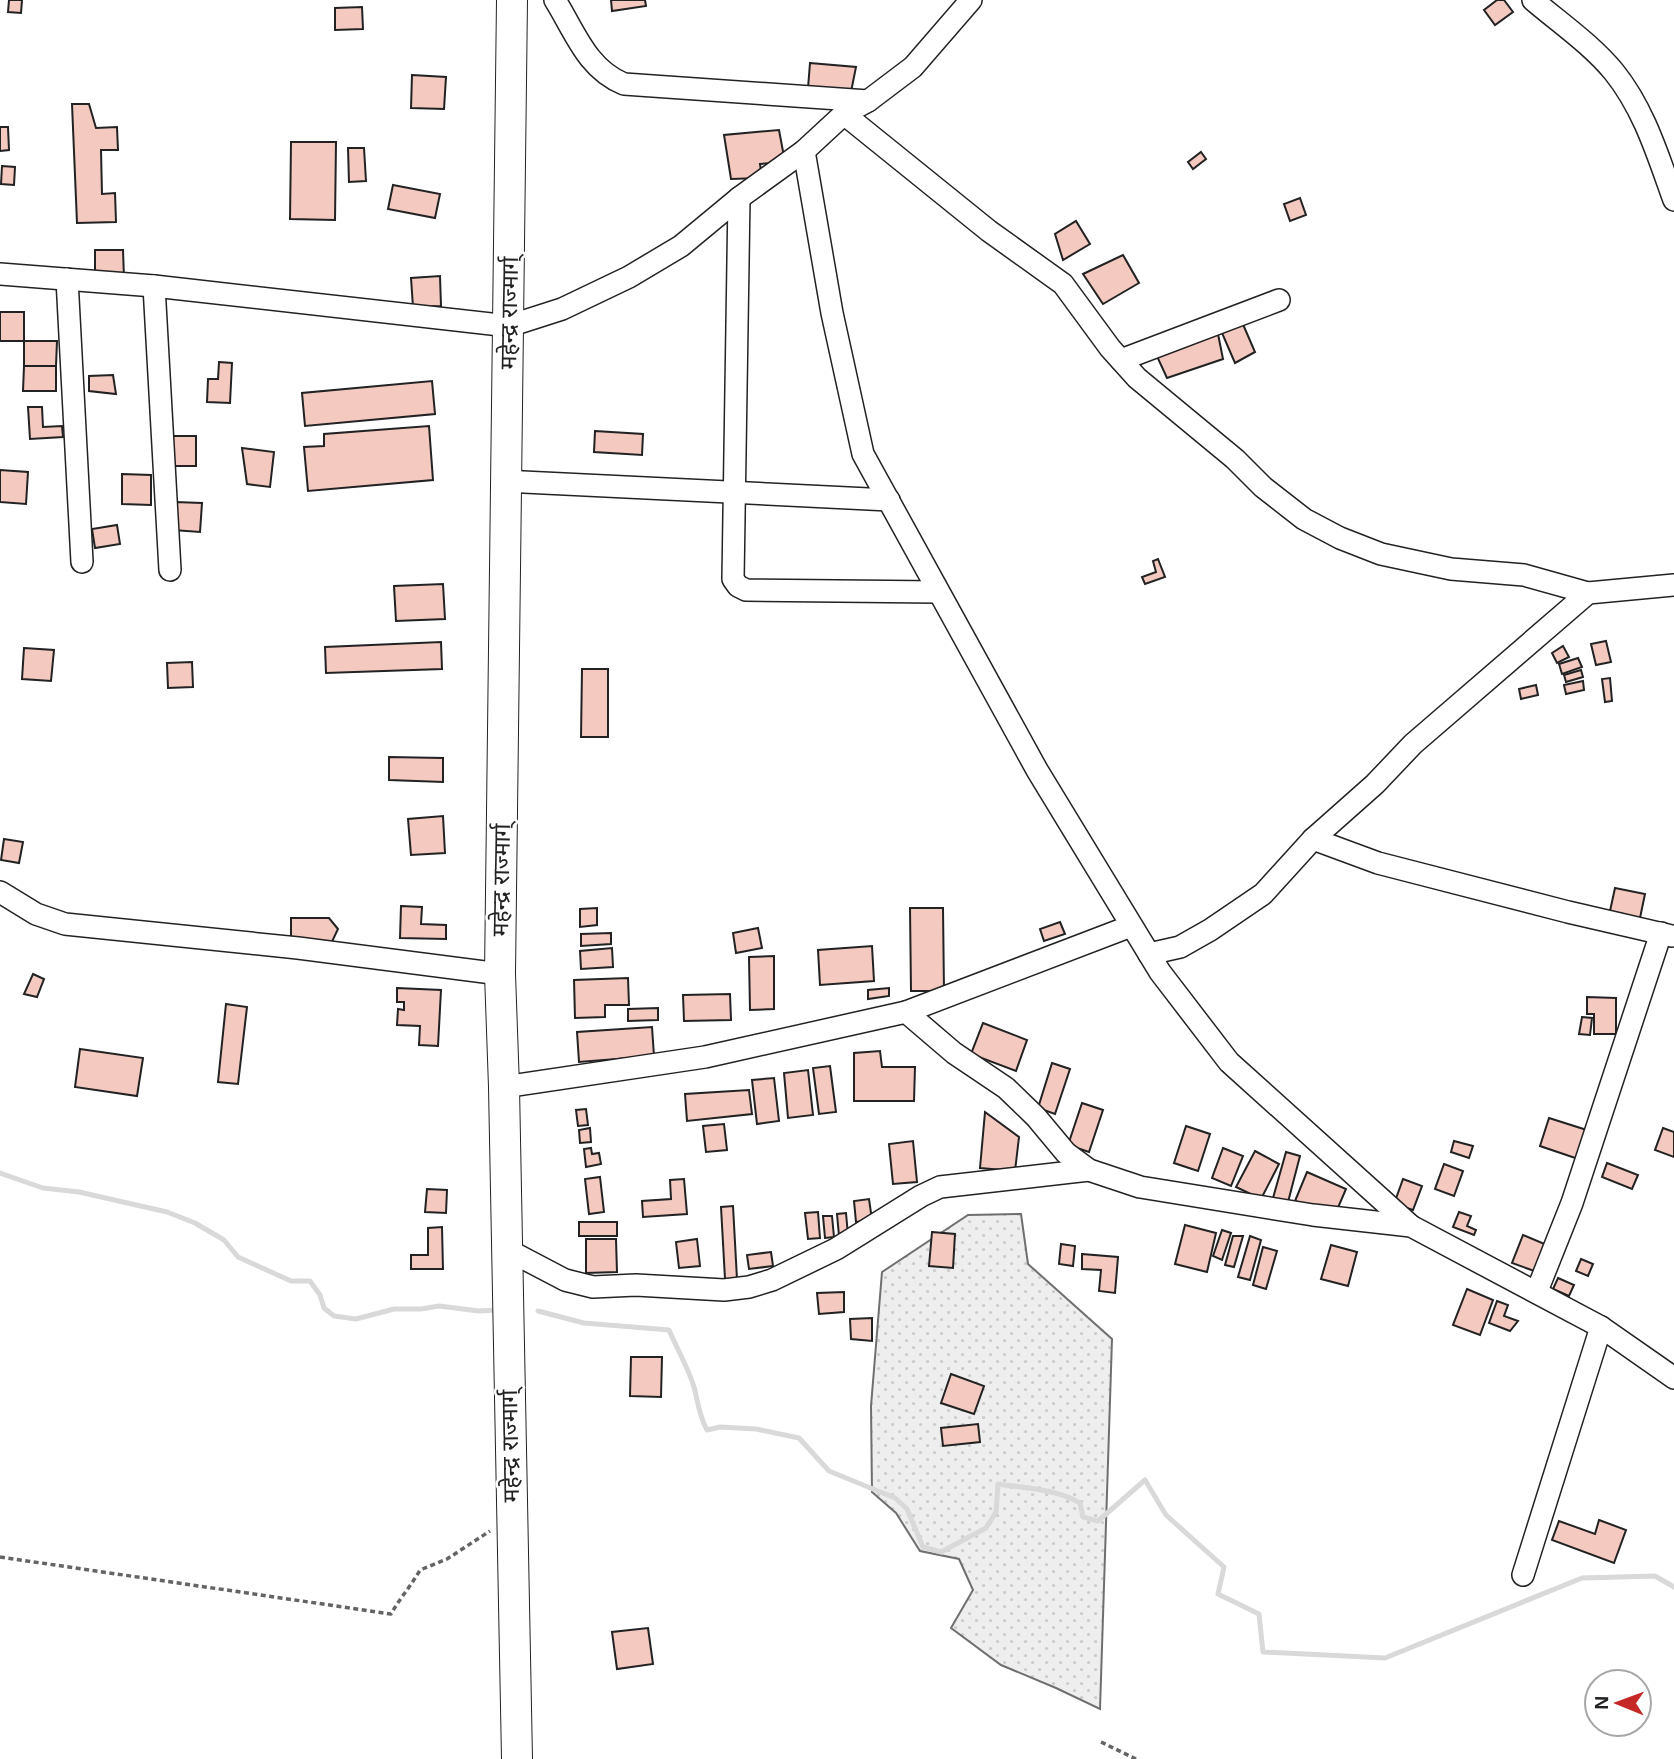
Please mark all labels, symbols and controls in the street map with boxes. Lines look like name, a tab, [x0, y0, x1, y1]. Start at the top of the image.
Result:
street label: महेन्द्र राज्मार्ग्	[495, 252, 524, 370]
street label: महेन्द्र राज्मार्ग्	[487, 819, 516, 937]
street label: महेन्द्र राज्मार्ग्	[496, 1385, 525, 1503]
north arrow	[1583, 1668, 1653, 1738]
text: N	[1591, 1696, 1612, 1710]

